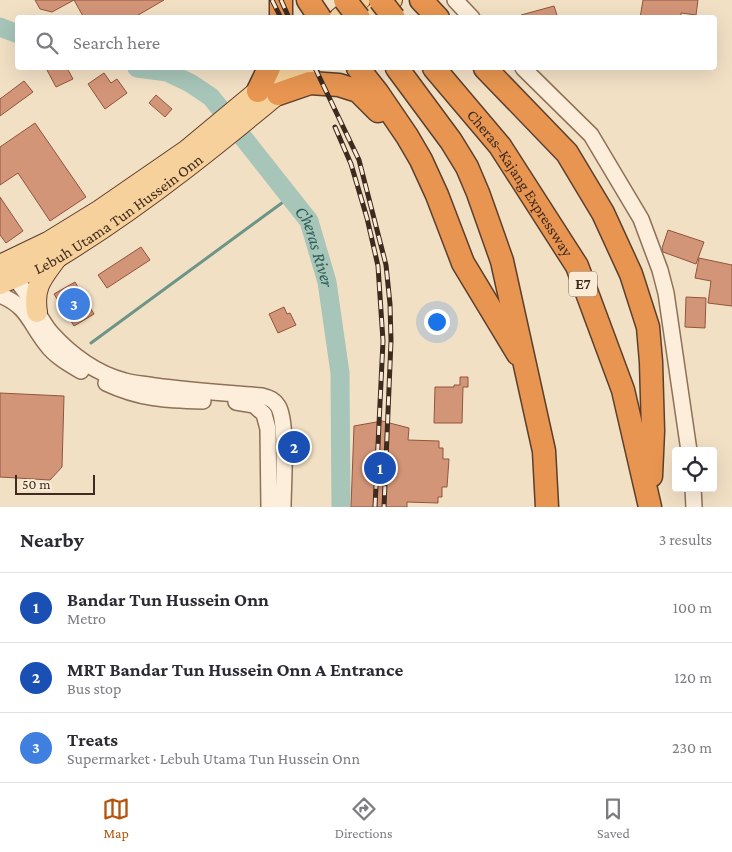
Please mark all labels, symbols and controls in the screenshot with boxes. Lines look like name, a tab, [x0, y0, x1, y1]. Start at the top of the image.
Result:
search box	[15, 15, 717, 70]
icon: search	[33, 29, 61, 57]
text: Search here	[73, 32, 160, 53]
street label: Cheras–Kajang Expressway	[464, 106, 577, 261]
street label: Lebuh Utama Tun Hussein Onn	[31, 150, 206, 277]
water label: Cheras River	[291, 202, 338, 289]
road number: E7	[569, 272, 597, 296]
pin: 3	[58, 285, 90, 323]
your location	[424, 309, 450, 335]
pin: 2	[278, 428, 310, 466]
map controls	[672, 447, 717, 492]
button: locate	[672, 447, 717, 492]
pin: 1	[364, 449, 396, 487]
scale bar	[15, 472, 95, 495]
text: 50 m	[22, 476, 50, 492]
text: Nearby	[20, 528, 84, 552]
text: 3 results	[659, 531, 712, 548]
text: Bandar Tun Hussein Onn	[67, 589, 269, 610]
text: 1	[33, 599, 39, 616]
text: 100 m	[673, 599, 712, 616]
text: Metro	[67, 610, 106, 627]
text: MRT Bandar Tun Hussein Onn A Entrance	[67, 659, 403, 680]
text: 2	[32, 669, 40, 686]
text: 120 m	[674, 669, 712, 686]
text: Bus stop	[67, 680, 121, 697]
text: Treats	[67, 729, 118, 750]
text: 3	[32, 739, 40, 756]
text: 230 m	[672, 739, 712, 756]
text: Supermarket · Lebuh Utama Tun Hussein Onn	[67, 750, 360, 767]
tab: Map	[102, 795, 130, 841]
tab: Directions	[335, 795, 393, 841]
tab: Saved	[597, 795, 630, 841]

